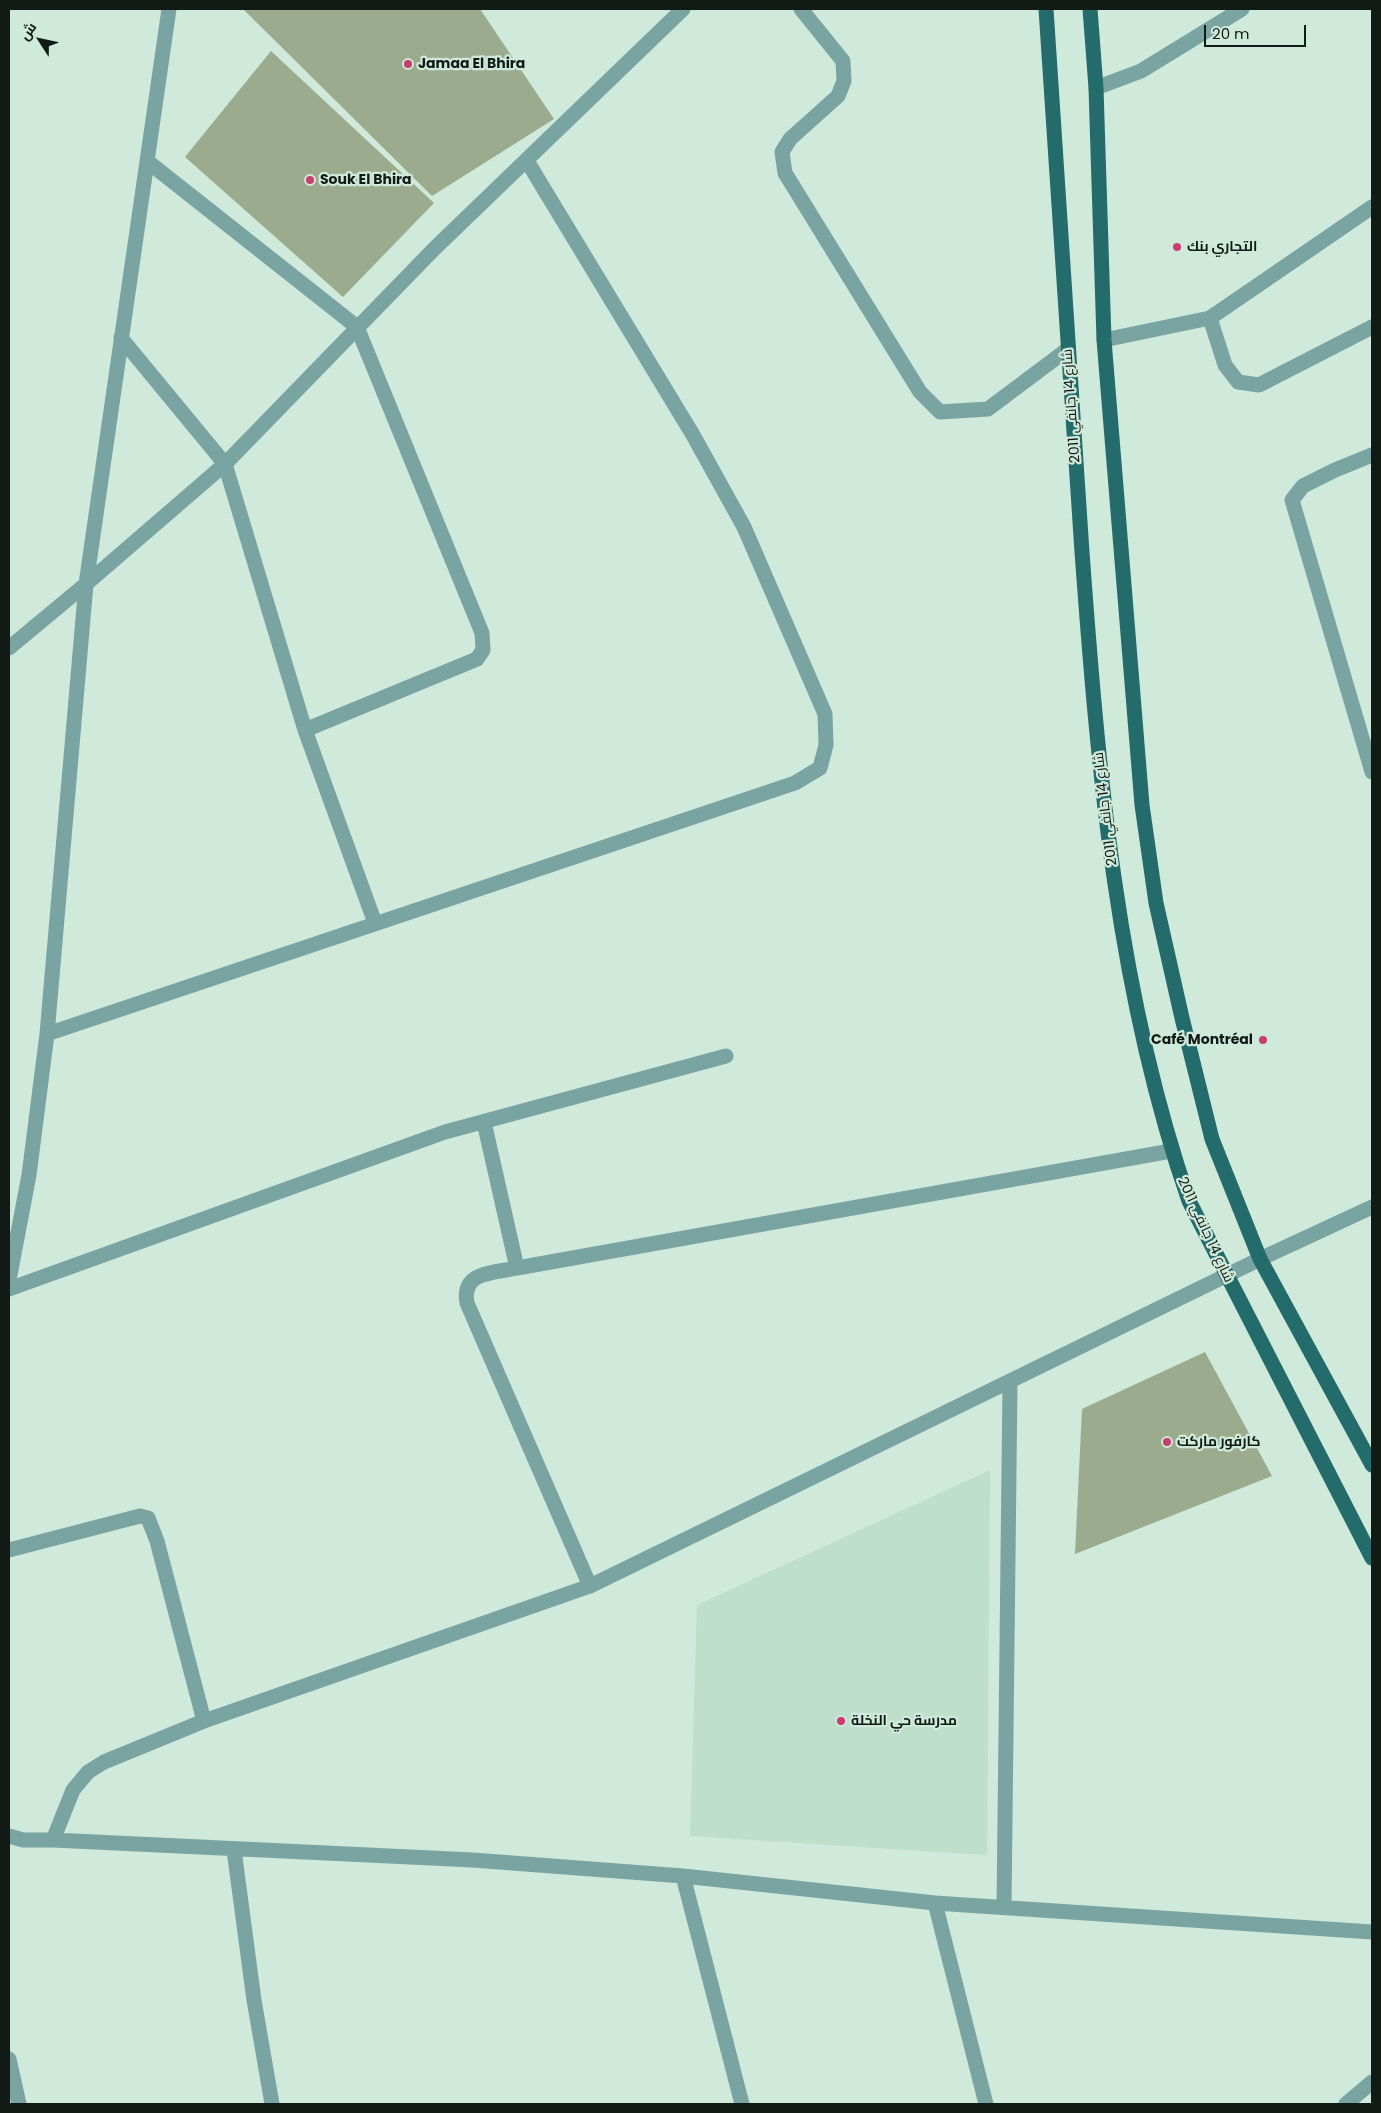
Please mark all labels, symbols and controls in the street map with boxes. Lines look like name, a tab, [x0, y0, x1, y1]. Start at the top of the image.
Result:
north arrow	[15, 15, 65, 65]
scale bar	[1206, 15, 1308, 47]
text: ش	[14, 18, 41, 44]
text: 20 m	[1212, 23, 1250, 44]
place label: Jamaa El Bhira	[418, 56, 525, 72]
marker: Jamaa El Bhira	[402, 58, 414, 70]
place label: Souk El Bhira	[320, 172, 412, 188]
marker: Souk El Bhira	[304, 174, 316, 186]
place label: التجاري بنك	[1187, 239, 1257, 255]
marker: التجاري بنك	[1171, 241, 1183, 253]
street label: شارع 14 جانفي 2011	[1060, 348, 1084, 464]
street label: شارع 14 جانفي 2011	[1091, 751, 1121, 867]
place label: Café Montréal	[1151, 1032, 1253, 1048]
marker: Café Montréal	[1257, 1034, 1269, 1046]
street label: شارع 14 جانفي 2011	[1173, 1175, 1237, 1285]
place label: كارفور ماركت	[1177, 1434, 1261, 1450]
marker: كارفور ماركت	[1161, 1436, 1173, 1448]
place label: مدرسة حي النخلة	[851, 1713, 957, 1729]
marker: مدرسة حي النخلة	[835, 1715, 847, 1727]

